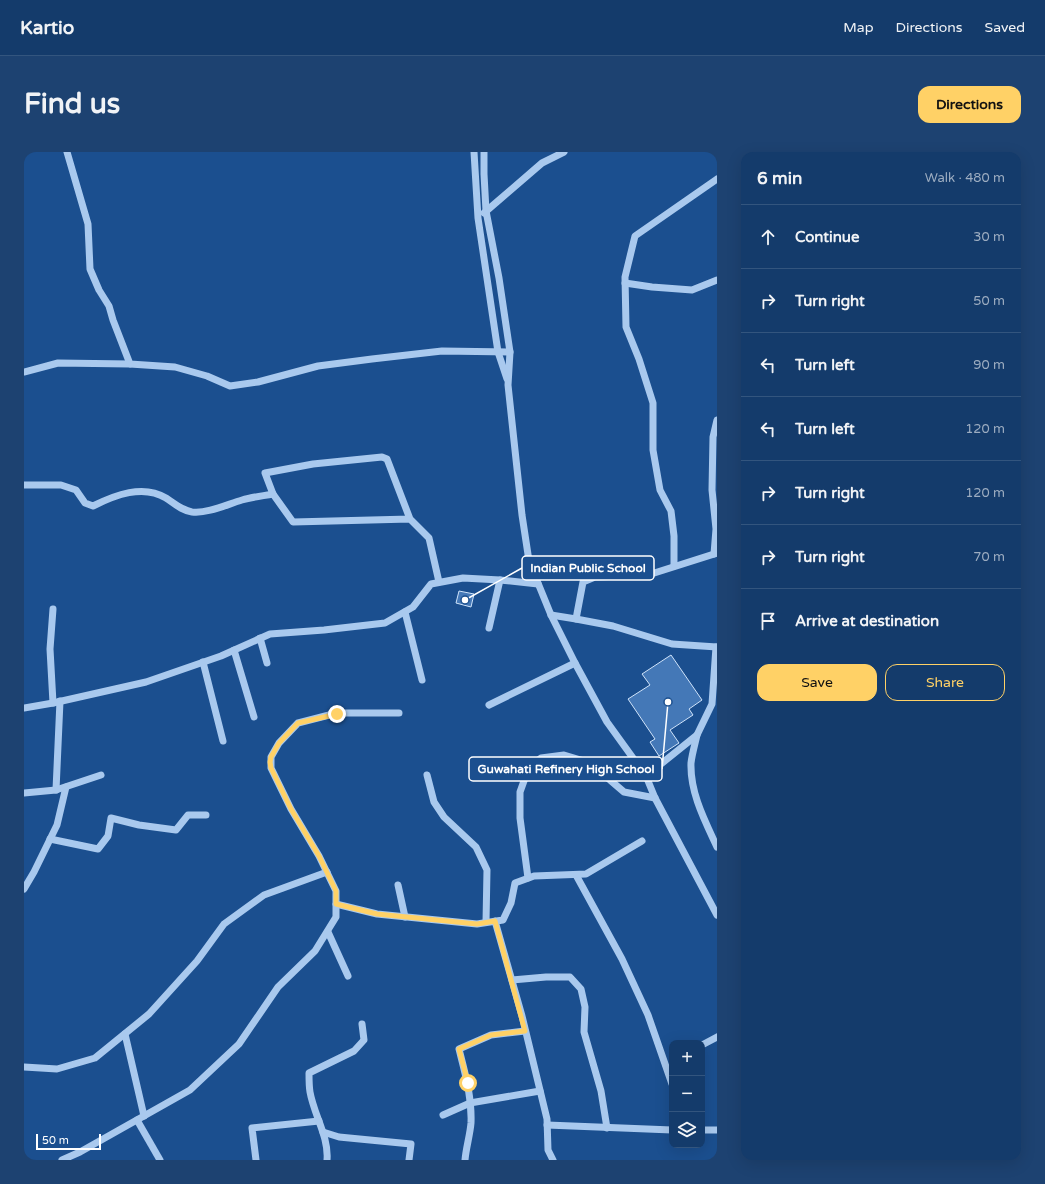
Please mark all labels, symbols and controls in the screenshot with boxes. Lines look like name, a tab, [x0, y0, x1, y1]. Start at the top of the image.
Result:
text: Kartio	[20, 17, 74, 39]
text: Map	[843, 19, 874, 36]
text: Directions	[896, 19, 963, 36]
text: Saved	[985, 19, 1025, 36]
button: Directions	[918, 86, 1021, 123]
text: Find us	[24, 87, 120, 121]
text: 6 min	[757, 168, 802, 189]
text: Walk · 480 m	[925, 170, 1005, 186]
icon: ahead	[757, 226, 779, 248]
text: Continue	[795, 228, 859, 246]
text: 30 m	[973, 229, 1005, 245]
icon: right	[757, 290, 779, 312]
text: Turn right	[795, 292, 865, 310]
text: 50 m	[973, 293, 1005, 309]
icon: left	[757, 354, 779, 376]
text: Turn left	[795, 356, 855, 374]
text: 90 m	[973, 357, 1005, 373]
icon: left	[757, 418, 779, 440]
text: Turn left	[795, 420, 855, 438]
text: 120 m	[965, 421, 1005, 437]
icon: right	[757, 482, 779, 504]
text: Turn right	[795, 484, 865, 502]
text: 120 m	[965, 485, 1005, 501]
icon: right	[757, 546, 779, 568]
text: Turn right	[795, 548, 865, 566]
text: 70 m	[973, 549, 1005, 565]
callout: Indian Public School	[522, 556, 654, 580]
text: Indian Public School	[530, 561, 646, 575]
icon: arrive	[757, 610, 779, 632]
text: Arrive at destination	[795, 612, 939, 630]
button: Save	[757, 664, 877, 701]
button: Share	[885, 664, 1005, 701]
route end	[328, 705, 346, 723]
callout: Guwahati Refinery High School	[469, 757, 662, 781]
text: Guwahati Refinery High School	[477, 762, 655, 777]
map controls	[669, 1040, 705, 1148]
button: +	[669, 1040, 705, 1076]
route start	[459, 1074, 477, 1092]
button: −	[669, 1076, 705, 1112]
button: layers	[669, 1112, 705, 1148]
scale bar	[36, 1132, 101, 1151]
text: 50 m	[42, 1134, 69, 1147]

